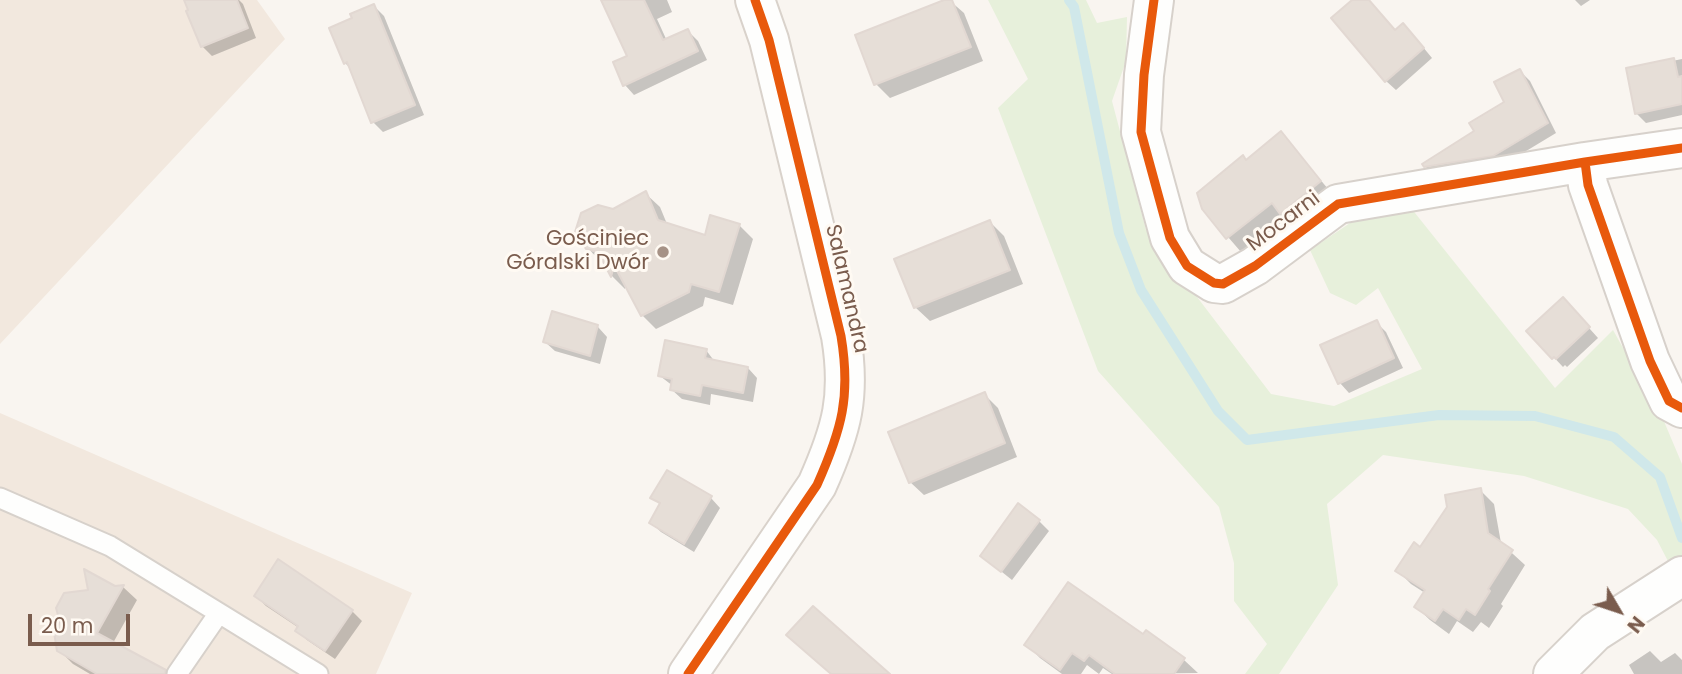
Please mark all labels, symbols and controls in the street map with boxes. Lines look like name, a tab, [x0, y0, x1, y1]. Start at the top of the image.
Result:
street label: Mocarni	[1243, 186, 1325, 258]
street label: Salamandra	[819, 222, 873, 356]
place label: Gościniec Góralski Dwór	[506, 227, 649, 277]
marker: Gościniec Góralski Dwór	[655, 244, 671, 260]
north arrow	[1584, 576, 1654, 646]
scale bar	[32, 600, 133, 644]
text: N	[1621, 610, 1651, 639]
text: 20 m	[41, 611, 94, 640]

